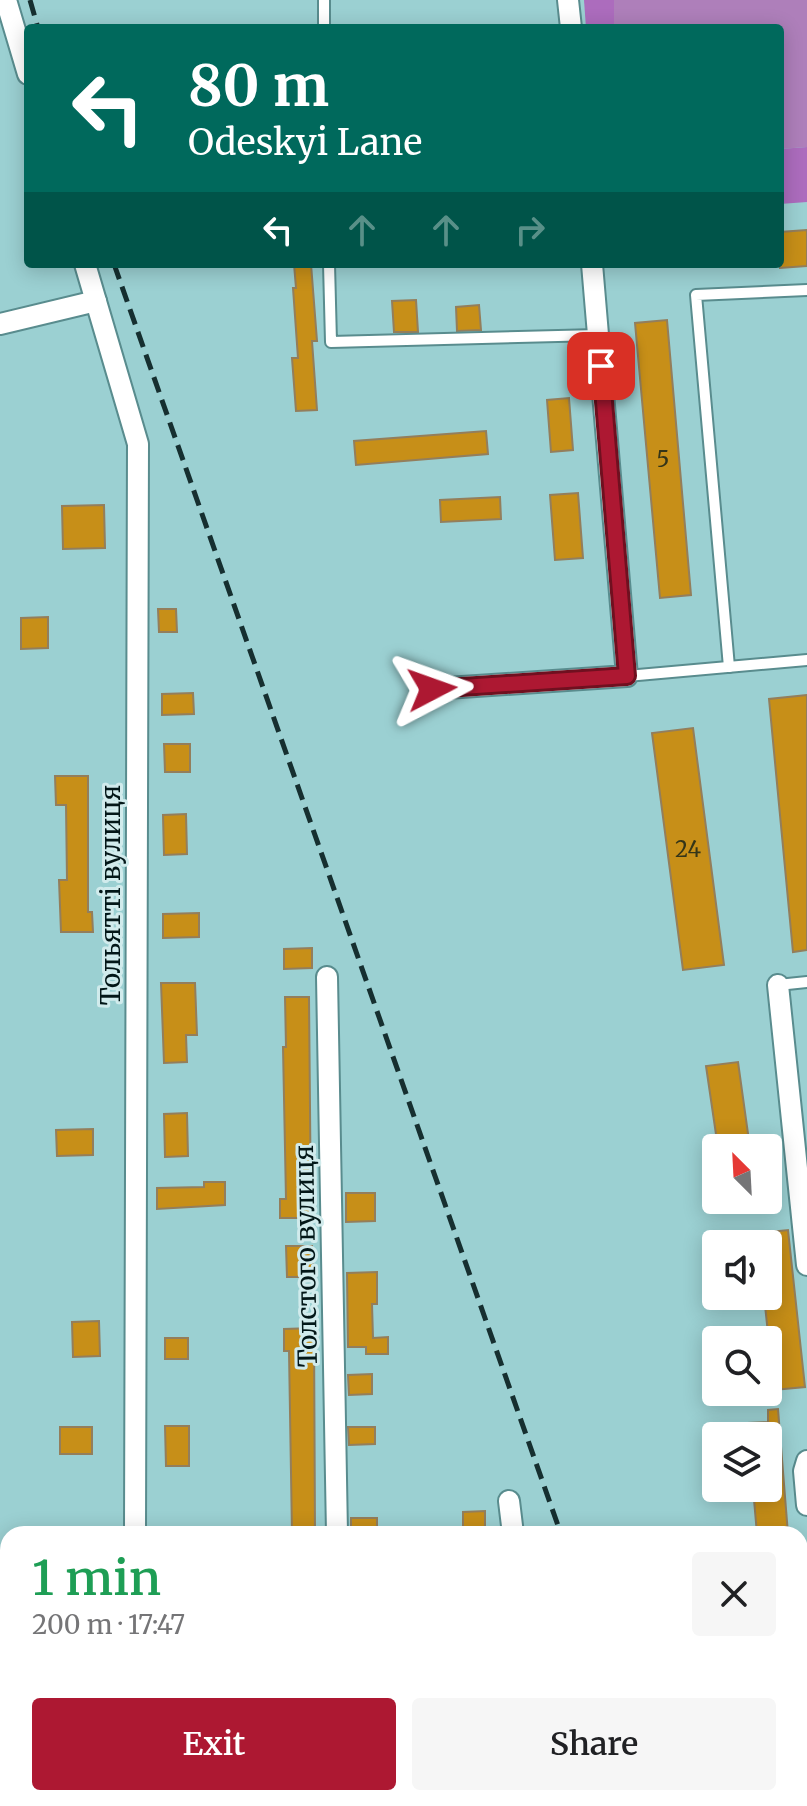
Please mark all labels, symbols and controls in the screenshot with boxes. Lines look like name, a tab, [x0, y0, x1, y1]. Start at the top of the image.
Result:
text: 80 m	[188, 51, 329, 121]
icon: left	[56, 56, 160, 160]
text: Odeskyi Lane	[188, 120, 422, 165]
icon: left	[256, 208, 300, 252]
icon: ahead	[340, 208, 384, 252]
icon: ahead	[424, 208, 468, 252]
icon: right	[508, 208, 552, 252]
pin	[567, 332, 635, 400]
icon: arrive	[579, 344, 623, 388]
house number: 5	[657, 445, 669, 473]
position arrow	[390, 647, 474, 731]
street label: Тольятті вулиця	[94, 785, 127, 1005]
house number: 24	[675, 835, 701, 863]
north arrow	[702, 1134, 782, 1214]
map controls	[702, 1134, 782, 1502]
street label: Толстого вулиця	[287, 1145, 324, 1367]
button: sound	[702, 1230, 782, 1310]
button: search	[702, 1326, 782, 1406]
button: layers	[702, 1422, 782, 1502]
text: 1 min	[32, 1548, 161, 1608]
button: close	[692, 1552, 776, 1636]
text: 200 m · 17:47	[32, 1608, 185, 1641]
button: Exit	[32, 1698, 396, 1790]
button: Share	[412, 1698, 776, 1790]

